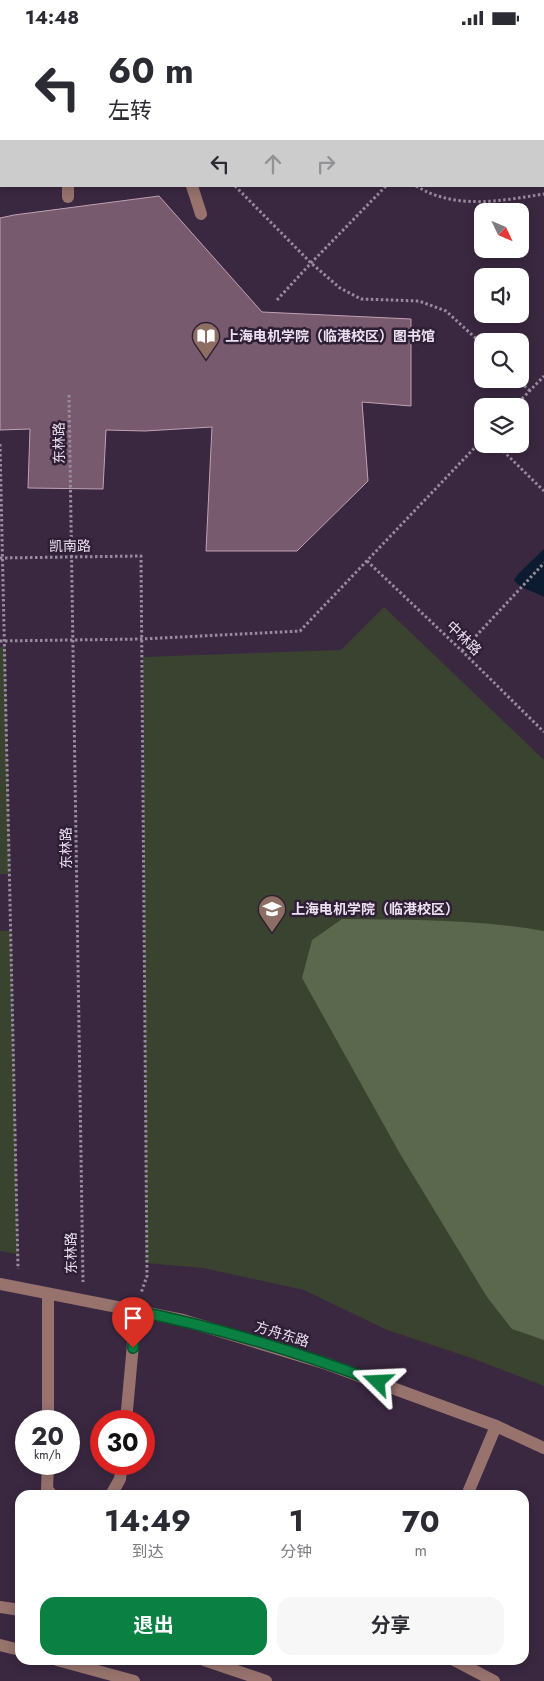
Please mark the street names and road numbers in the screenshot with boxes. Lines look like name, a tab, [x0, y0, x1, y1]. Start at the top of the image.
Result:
street label: 东林路	[49, 422, 69, 464]
street label: 凯南路	[49, 536, 91, 556]
street label: 中林路	[442, 616, 486, 660]
street label: 东林路	[56, 827, 76, 869]
street label: 东林路	[61, 1232, 81, 1274]
street label: 方舟东路	[252, 1316, 312, 1352]

